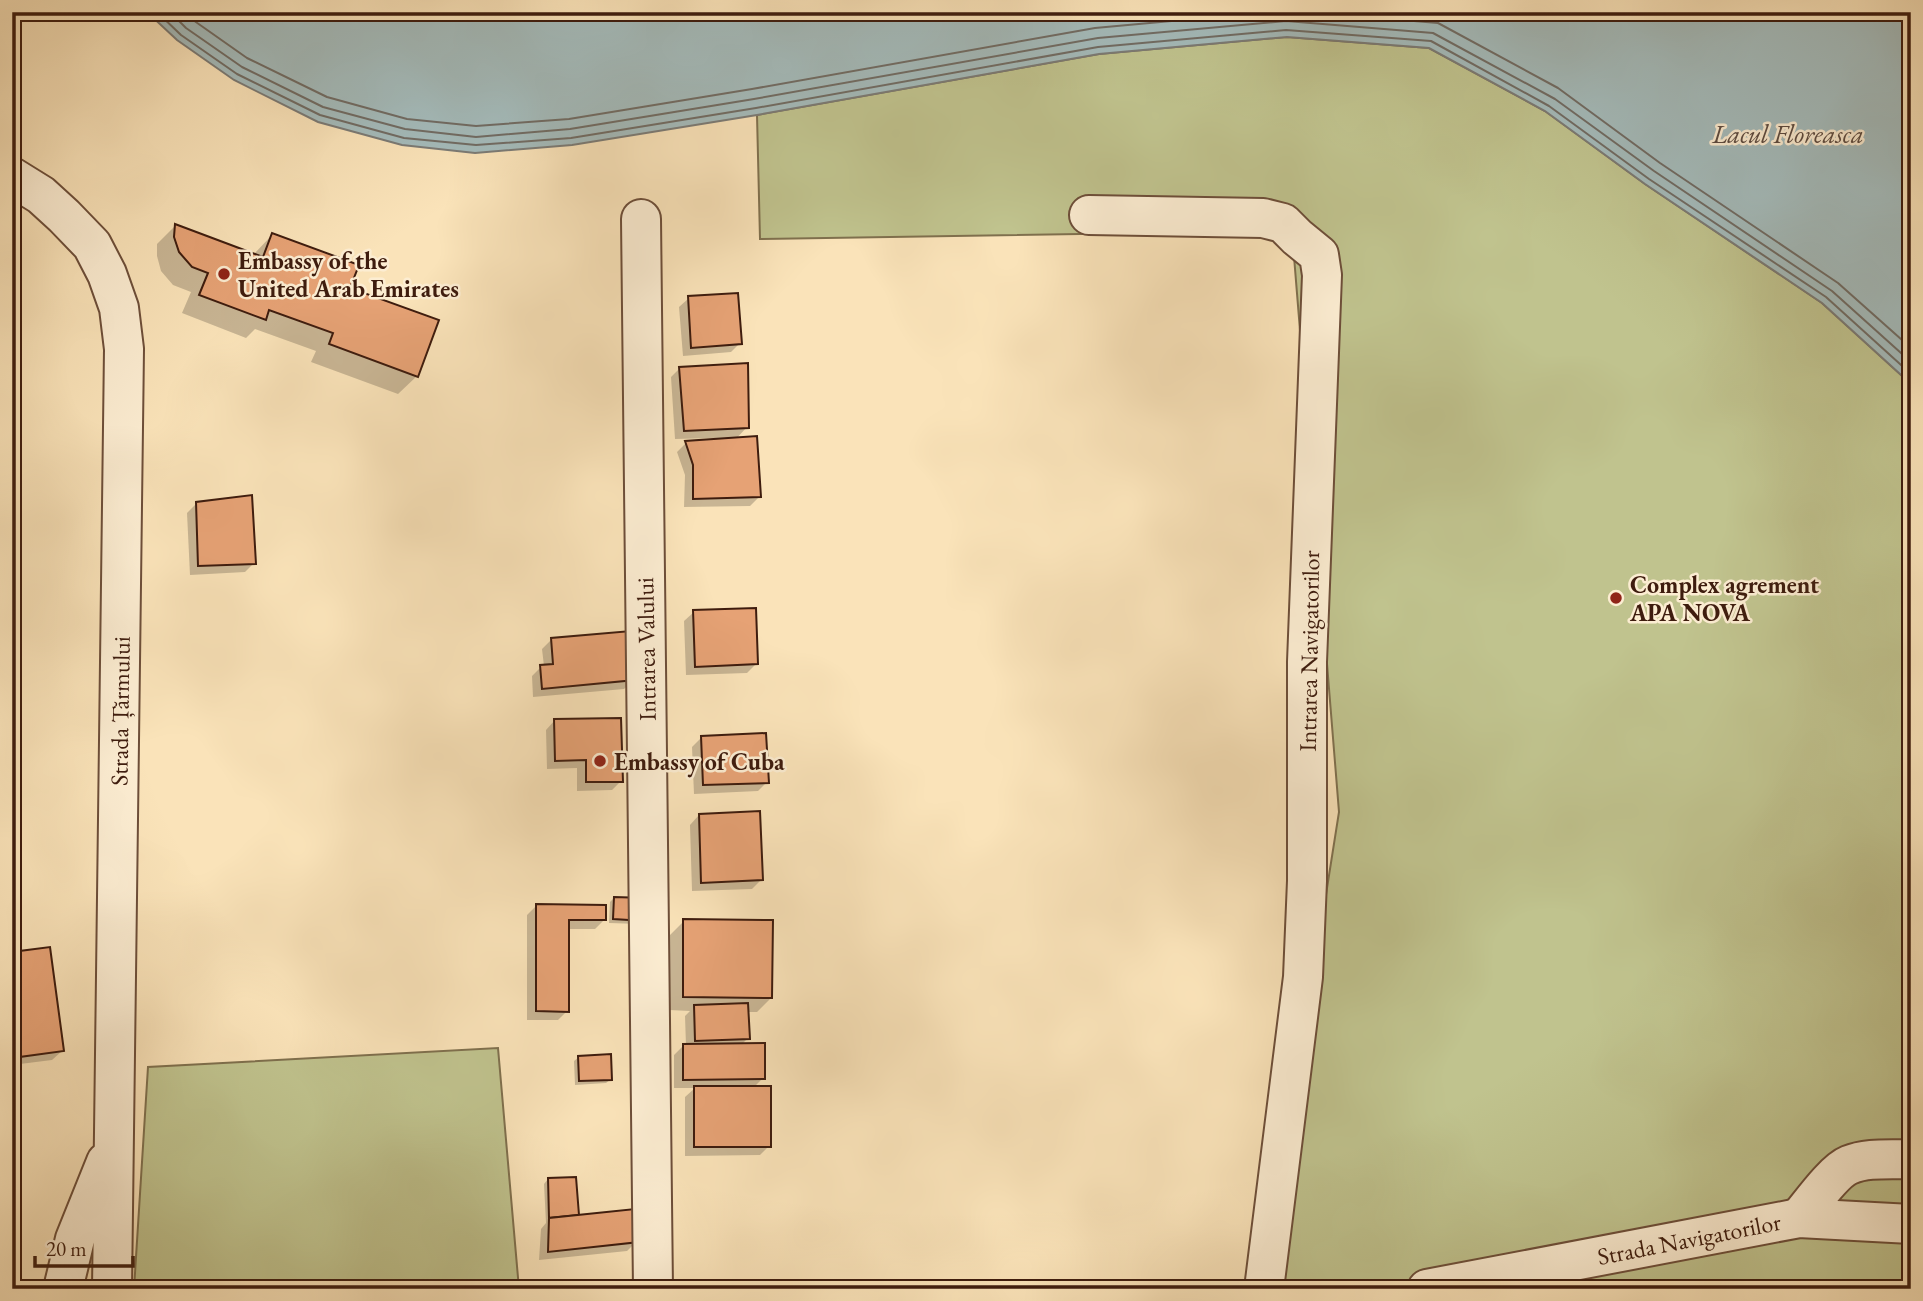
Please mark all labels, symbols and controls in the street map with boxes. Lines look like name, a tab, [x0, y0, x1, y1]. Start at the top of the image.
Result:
water label: Lacul Floreasca	[1711, 117, 1864, 151]
place label: Embassy of the United Arab Emirates	[238, 245, 459, 304]
marker: Embassy of the United Arab Emirates	[216, 266, 232, 282]
street label: Intrarea Navigatorilor	[1292, 550, 1326, 752]
place label: Complex agrement APA NOVA	[1629, 569, 1819, 628]
street label: Intrarea Valului	[629, 577, 663, 721]
marker: Complex agrement APA NOVA	[1608, 590, 1624, 606]
street label: Strada Țărmului	[103, 636, 137, 786]
place label: Embassy of Cuba	[614, 746, 785, 778]
marker: Embassy of Cuba	[592, 753, 608, 769]
street label: Strada Navigatorilor	[1595, 1206, 1783, 1272]
scale bar	[35, 1224, 133, 1268]
text: 20 m	[46, 1235, 87, 1262]

